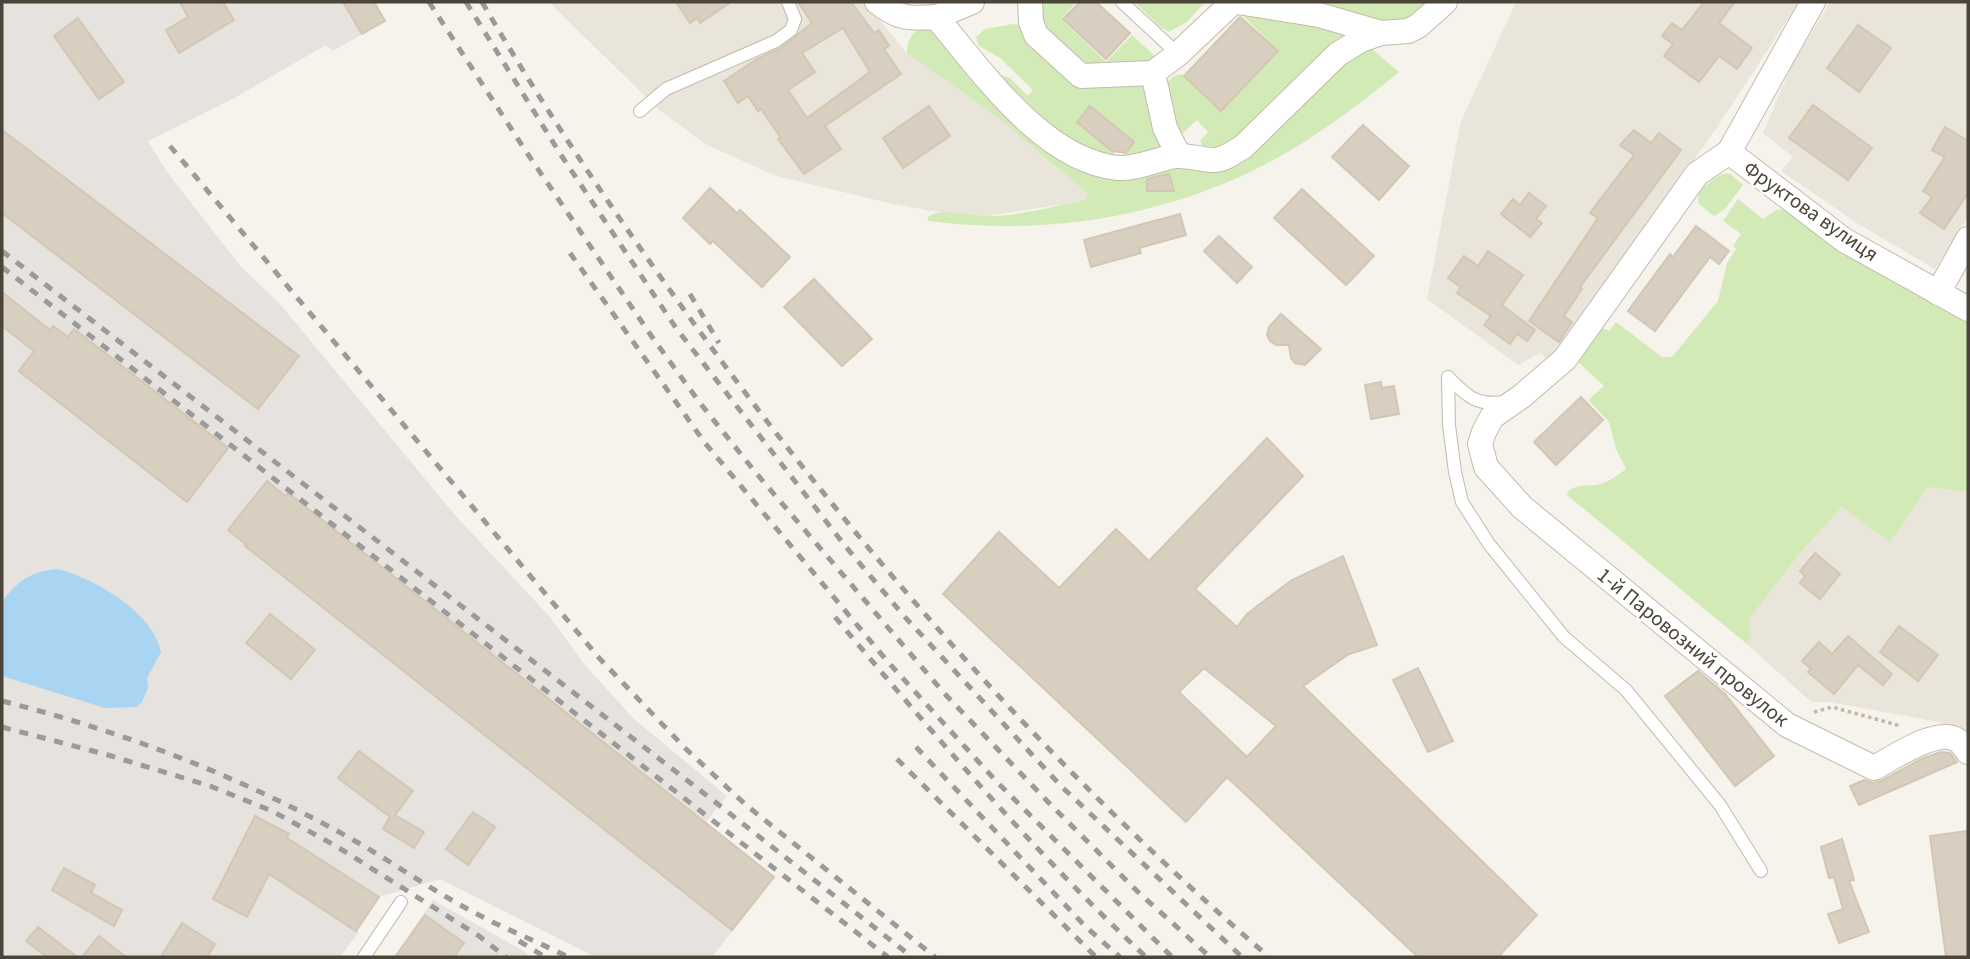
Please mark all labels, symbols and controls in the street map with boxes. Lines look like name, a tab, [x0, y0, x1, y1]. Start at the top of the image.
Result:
street label: Фруктова вулиця	[1737, 153, 1885, 269]
street label: 1-й Паровозний провулок	[1591, 560, 1796, 734]

